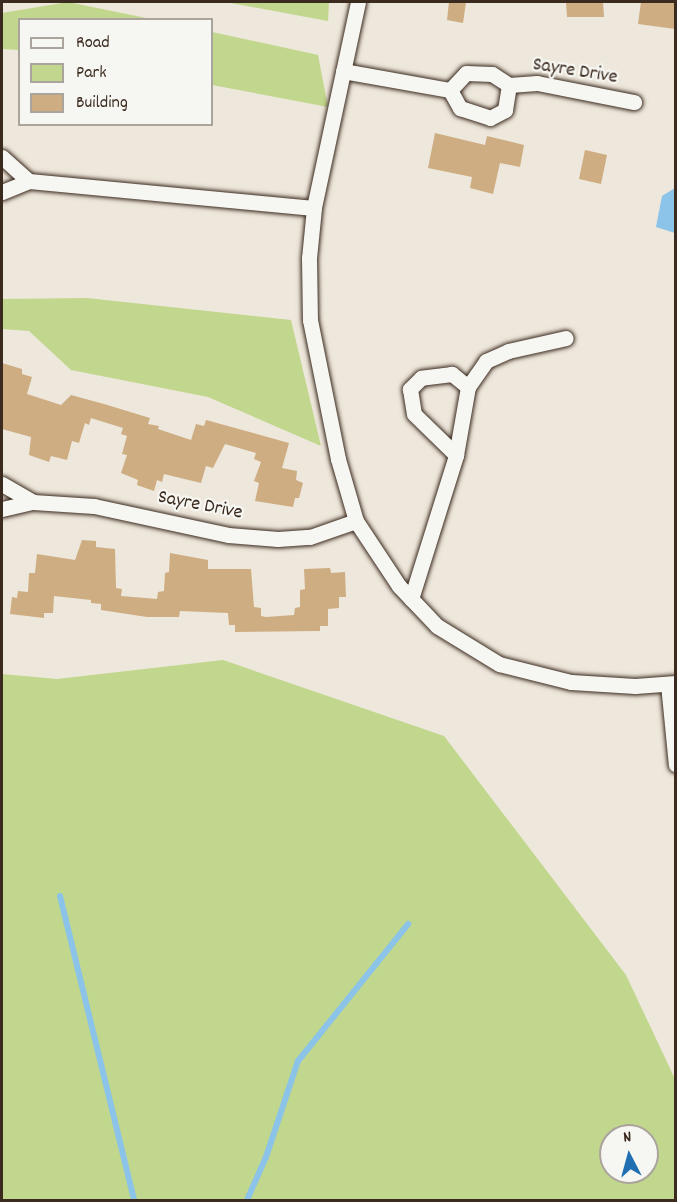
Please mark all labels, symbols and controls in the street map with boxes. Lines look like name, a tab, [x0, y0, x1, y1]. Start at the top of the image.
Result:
legend	[18, 18, 213, 126]
text: Road	[76, 31, 110, 56]
street label: Sayre Drive	[531, 53, 619, 91]
text: Park	[76, 61, 107, 86]
text: Building	[76, 91, 128, 116]
street label: Sayre Drive	[156, 486, 244, 526]
north arrow	[599, 1124, 659, 1184]
text: N	[622, 1126, 632, 1149]

